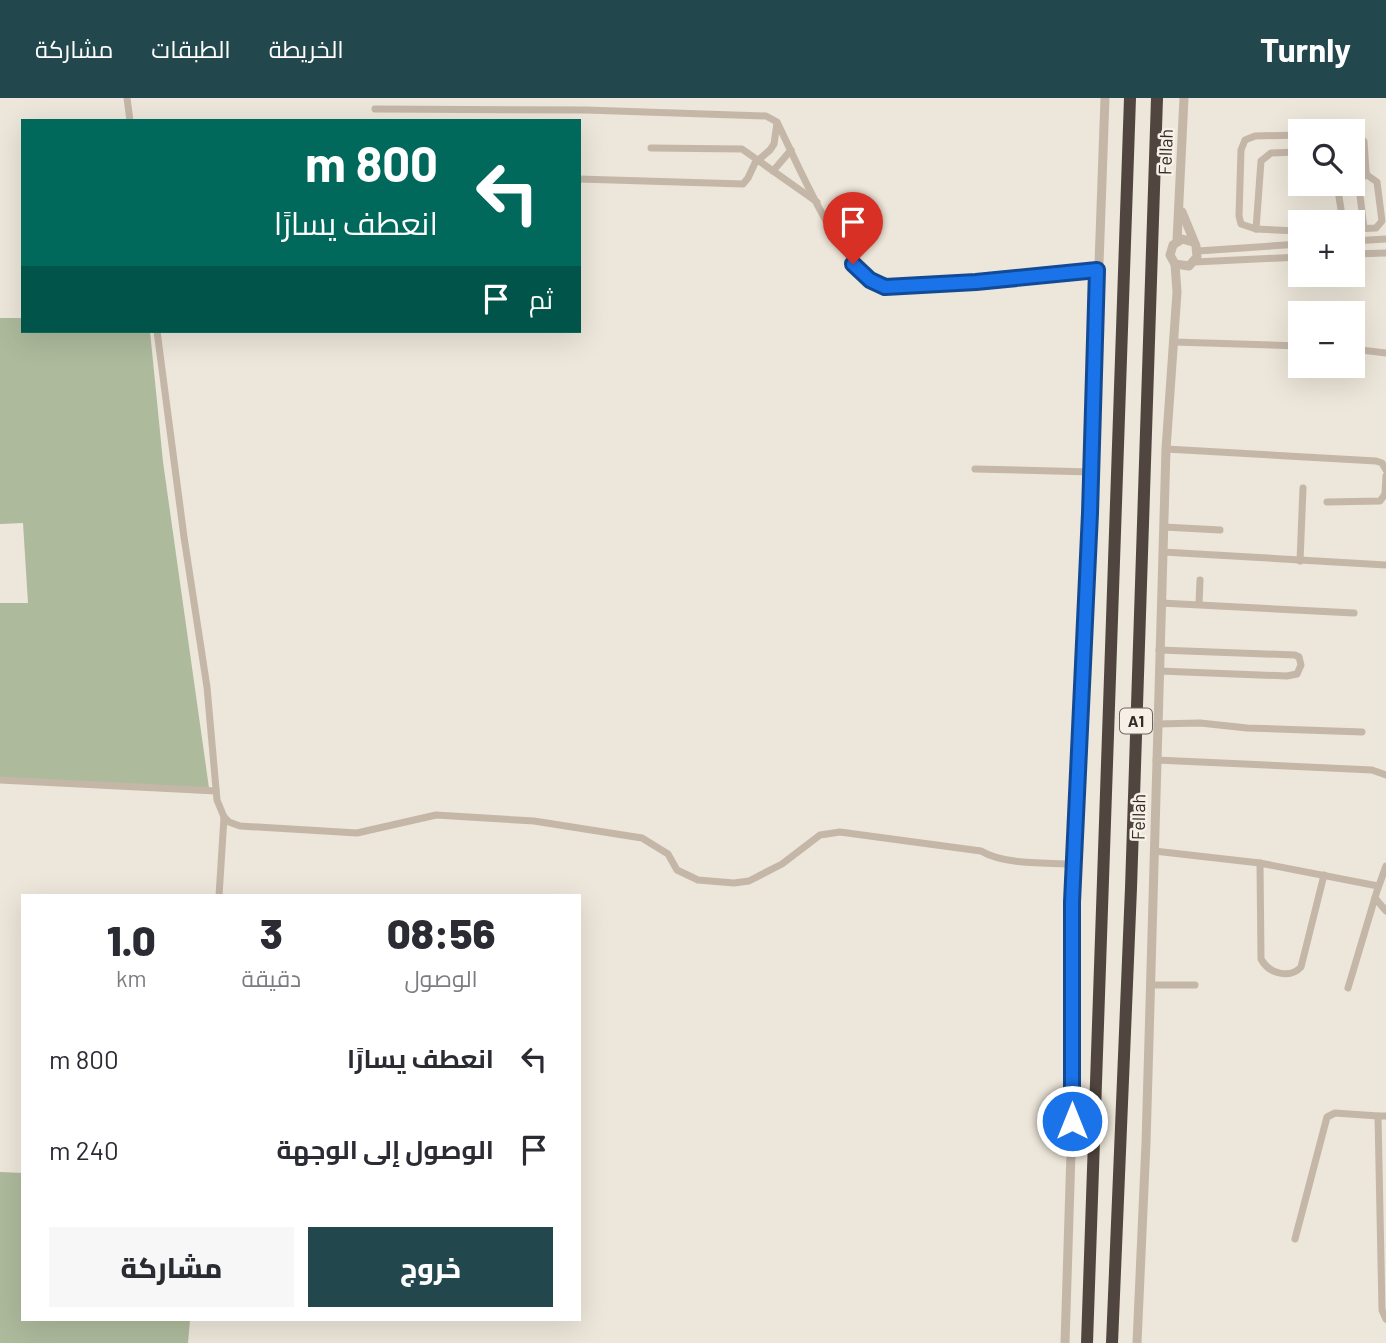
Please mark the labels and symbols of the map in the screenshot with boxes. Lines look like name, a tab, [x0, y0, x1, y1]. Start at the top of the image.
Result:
street label: Fellah	[1153, 128, 1177, 175]
pin	[823, 192, 883, 264]
road number: A1	[1120, 708, 1152, 734]
street label: Fellah	[1127, 794, 1149, 840]
position arrow	[1035, 1084, 1109, 1158]

